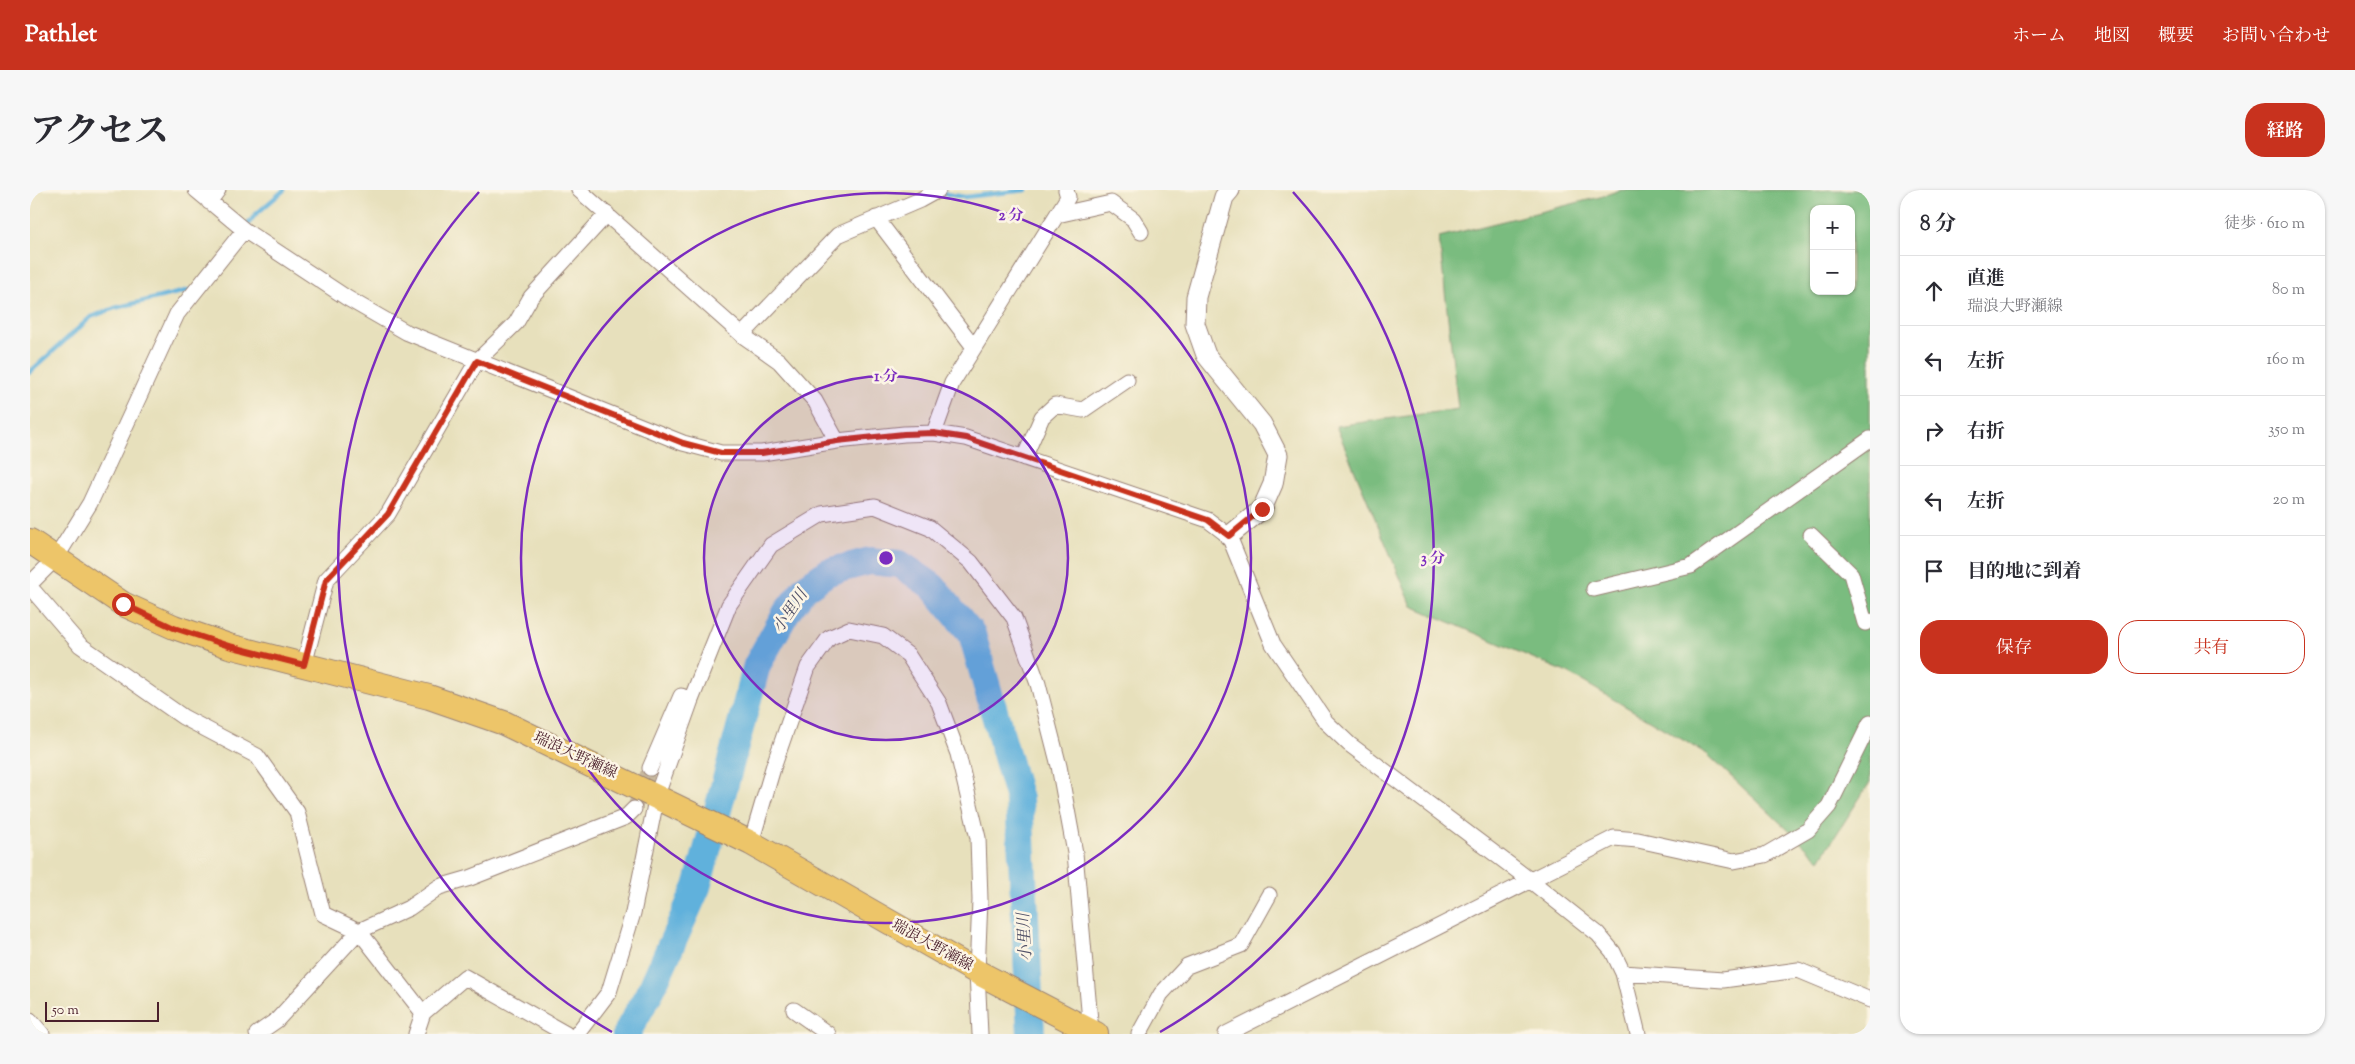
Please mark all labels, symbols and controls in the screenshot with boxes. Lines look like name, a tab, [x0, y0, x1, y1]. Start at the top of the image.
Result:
text: Pathlet	[25, 18, 97, 52]
text: ホーム	[2012, 24, 2066, 50]
text: 地図	[2094, 24, 2130, 50]
text: 概要	[2158, 24, 2194, 50]
text: お問い合わせ	[2222, 24, 2330, 50]
button: 経路	[2245, 103, 2325, 157]
text: アクセス	[30, 108, 169, 159]
map controls	[1810, 205, 1855, 295]
button: +	[1810, 205, 1855, 250]
text: 2 分	[998, 206, 1024, 227]
text: 8 分	[1920, 210, 1956, 240]
text: 徒歩 · 610 m	[2224, 213, 2305, 236]
button: −	[1810, 250, 1855, 295]
text: 直進	[1967, 266, 2005, 293]
icon: ahead	[1920, 277, 1948, 305]
text: 80 m	[2272, 279, 2305, 302]
text: 瑞浪大野瀬線	[1967, 296, 2063, 319]
icon: left	[1920, 347, 1948, 375]
text: 左折	[1967, 349, 2005, 376]
text: 160 m	[2267, 349, 2305, 372]
text: 1 分	[874, 367, 898, 388]
icon: right	[1920, 417, 1948, 445]
text: 右折	[1967, 419, 2005, 446]
text: 350 m	[2268, 419, 2305, 442]
icon: left	[1920, 487, 1948, 515]
text: 左折	[1967, 489, 2005, 516]
text: 20 m	[2272, 489, 2305, 512]
route end	[1251, 498, 1274, 521]
centre of rings	[877, 549, 895, 567]
text: 3 分	[1421, 549, 1445, 570]
icon: arrive	[1920, 557, 1948, 585]
text: 目的地に到着	[1967, 559, 2081, 586]
water label: 小里川	[768, 584, 815, 638]
route start	[112, 593, 135, 616]
button: 保存	[1920, 620, 2108, 674]
button: 共有	[2118, 620, 2305, 674]
street label: 瑞浪大野瀬線	[530, 727, 620, 785]
water label: 小里川	[1013, 910, 1039, 962]
street label: 瑞浪大野瀬線	[888, 915, 976, 977]
scale bar	[45, 999, 159, 1022]
text: 50 m	[52, 1001, 79, 1021]

